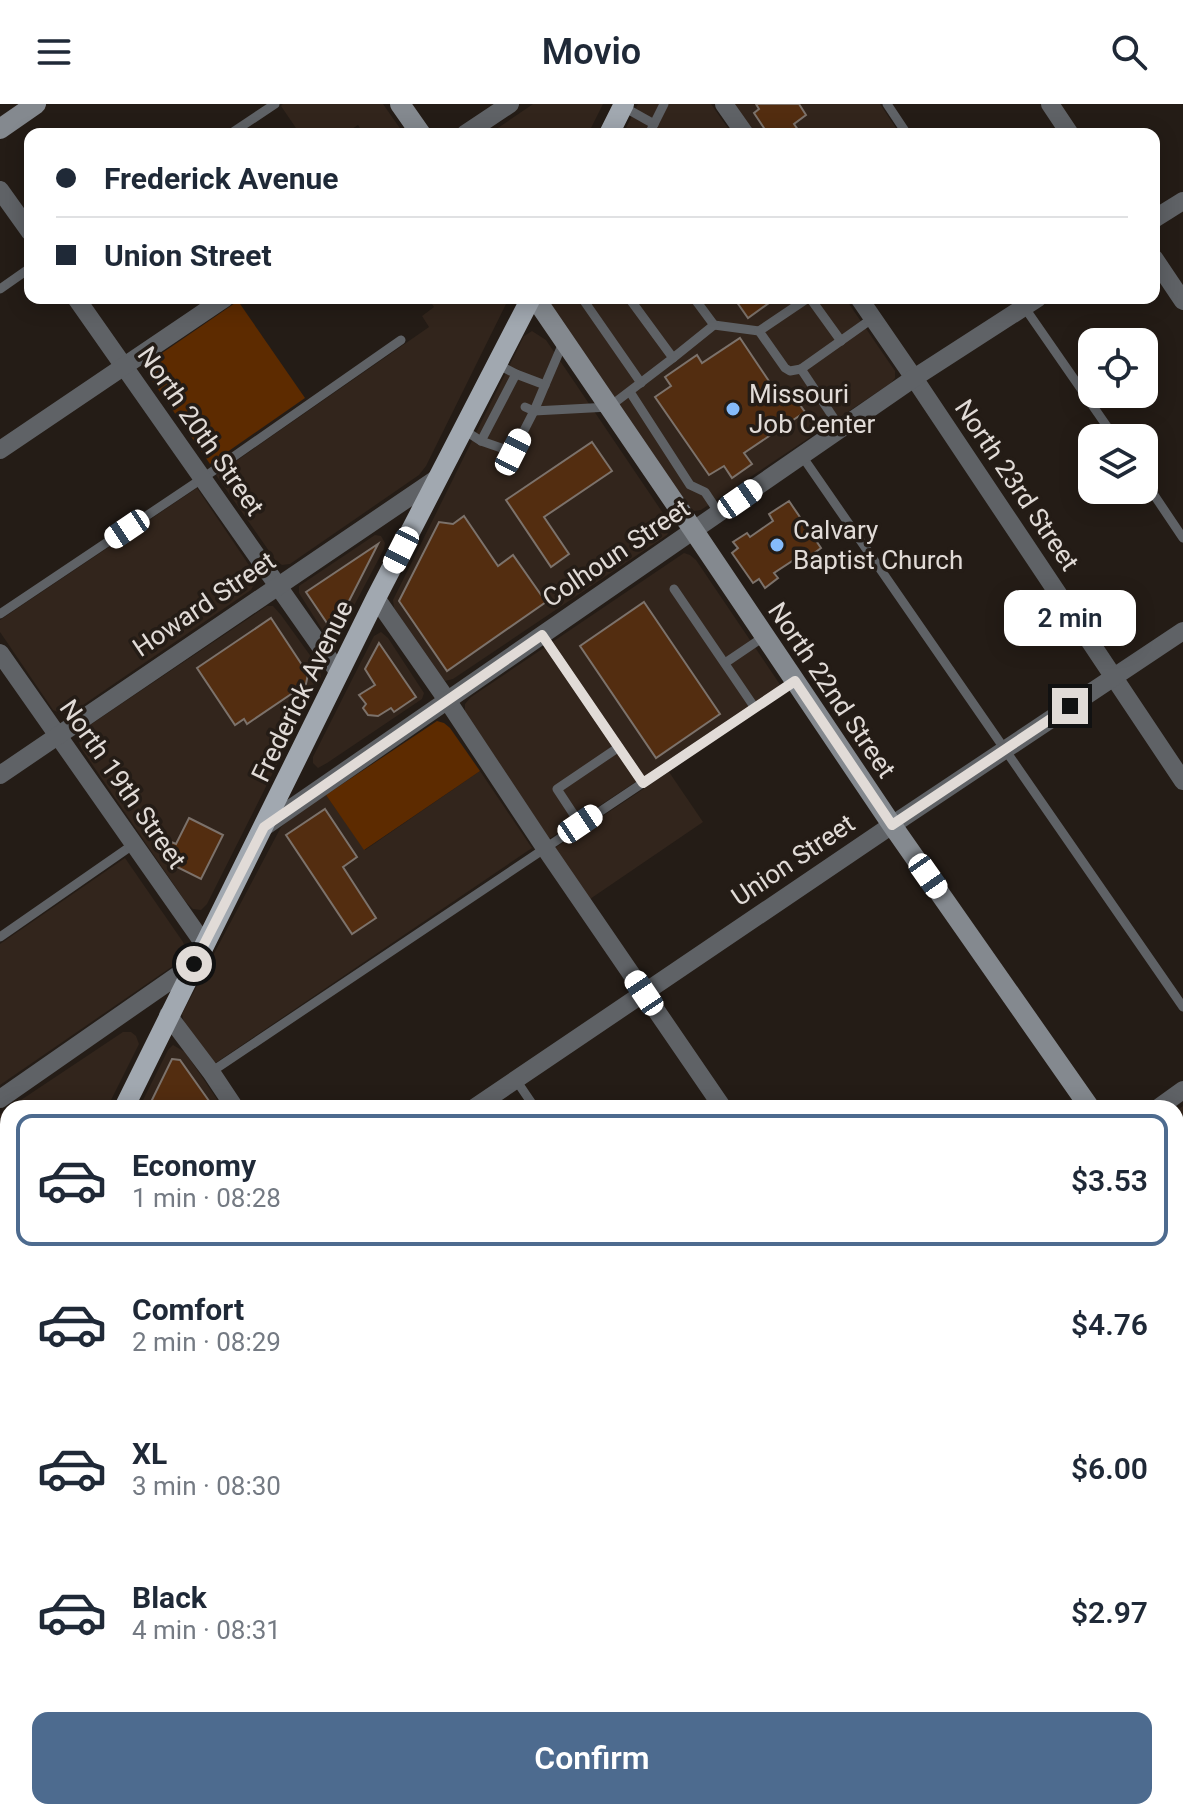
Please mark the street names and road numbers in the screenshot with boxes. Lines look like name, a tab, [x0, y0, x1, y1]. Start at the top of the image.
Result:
street label: North 20th Street	[132, 341, 270, 521]
street label: North 23rd Street	[949, 394, 1085, 576]
street label: Colhoun Street	[537, 493, 695, 613]
street label: Howard Street	[127, 545, 281, 663]
street label: Frederick Avenue	[245, 595, 359, 787]
street label: North 22nd Street	[762, 596, 902, 784]
street label: North 19th Street	[54, 694, 192, 874]
street label: Union Street	[726, 808, 860, 912]

